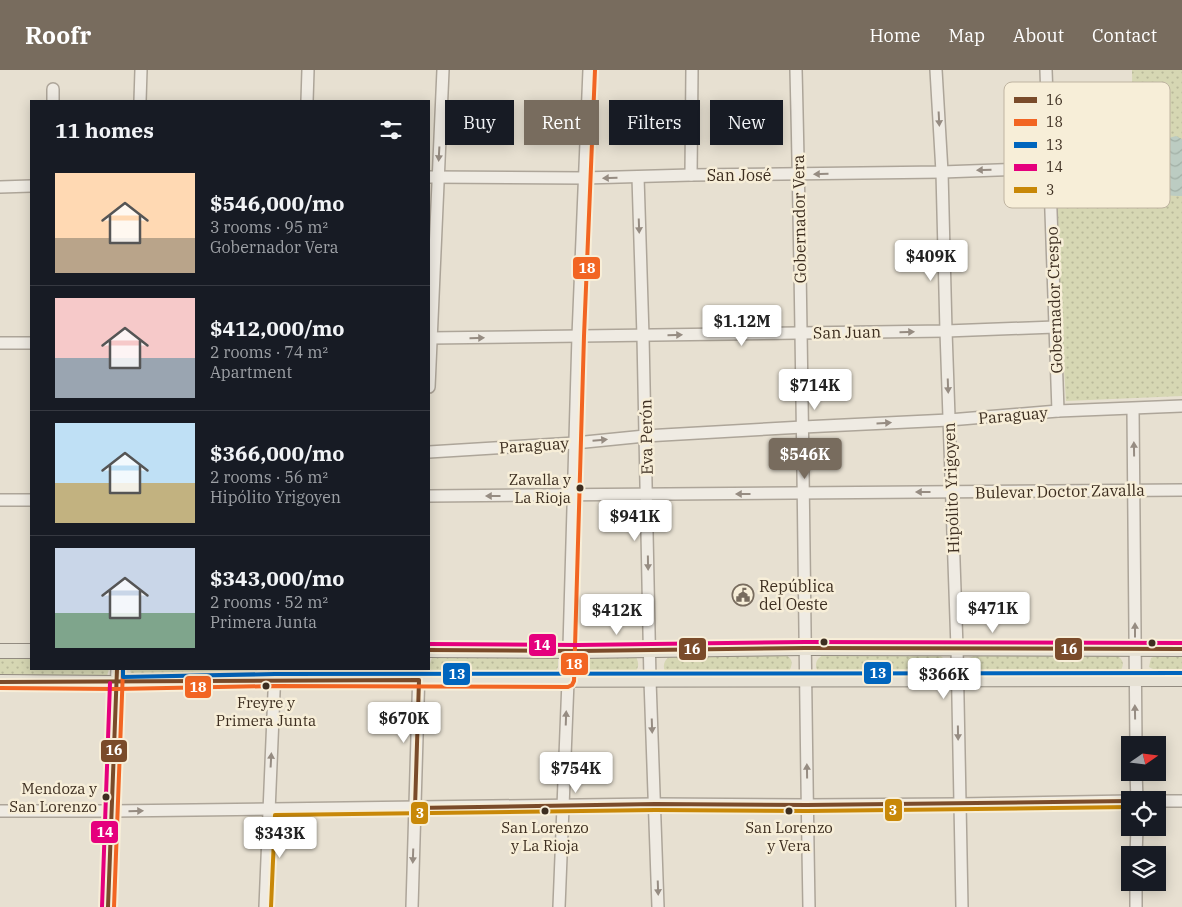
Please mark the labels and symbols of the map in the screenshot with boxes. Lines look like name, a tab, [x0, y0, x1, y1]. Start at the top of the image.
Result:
legend	[1004, 82, 1170, 208]
text: 16	[1046, 91, 1063, 109]
one-way arrow	[935, 111, 943, 127]
text: 18	[1046, 113, 1063, 131]
text: 13	[1046, 136, 1063, 154]
one-way arrow	[434, 146, 442, 162]
street label: Gobernador Vera	[788, 154, 810, 283]
text: 14	[1046, 158, 1063, 176]
street label: San José	[707, 165, 771, 185]
one-way arrow	[975, 167, 991, 175]
one-way arrow	[813, 170, 829, 178]
one-way arrow	[601, 174, 617, 182]
text: 3	[1046, 181, 1054, 199]
one-way arrow	[636, 218, 644, 234]
street label: Gobernador Crespo	[1041, 226, 1067, 374]
pin: $409K	[896, 240, 966, 282]
line badge: 18	[572, 256, 601, 280]
text: 18	[579, 259, 595, 277]
pin: $1.12M	[701, 304, 783, 347]
street label: San Juan	[813, 321, 881, 343]
one-way arrow	[900, 327, 916, 335]
one-way arrow	[667, 331, 683, 339]
one-way arrow	[470, 333, 486, 341]
pin: $714K	[780, 368, 850, 411]
one-way arrow	[944, 378, 952, 394]
street label: Eva Perón	[635, 399, 657, 475]
street label: Paraguay	[977, 402, 1049, 428]
one-way arrow	[876, 419, 892, 427]
street label: Hipólito Yrigoyen	[939, 422, 963, 554]
street label: Paraguay	[498, 433, 570, 457]
one-way arrow	[592, 436, 608, 444]
pin: $546K	[770, 438, 840, 480]
one-way arrow	[1130, 441, 1138, 457]
place label: Zavalla y La Rioja	[509, 470, 571, 507]
street label: Bulevar Doctor Zavalla	[975, 480, 1145, 502]
marker: Zavalla y La Rioja	[575, 483, 585, 493]
one-way arrow	[915, 488, 931, 496]
one-way arrow	[735, 490, 751, 498]
one-way arrow	[485, 492, 501, 500]
pin: $941K	[600, 500, 670, 542]
one-way arrow	[645, 555, 653, 571]
place label: República del Oeste	[759, 576, 834, 614]
public building icon: República del Oeste	[731, 583, 755, 607]
pin: $471K	[958, 592, 1028, 634]
pin: $412K	[582, 594, 652, 636]
one-way arrow	[1131, 622, 1139, 638]
line badge: 14	[528, 633, 557, 657]
text: 14	[534, 636, 550, 654]
line badge: 16	[678, 637, 707, 661]
unlabelled marker	[819, 637, 829, 647]
line badge: 16	[1054, 637, 1083, 661]
unlabelled marker	[1147, 638, 1157, 648]
text: 16	[684, 640, 700, 658]
text: 16	[1061, 640, 1077, 658]
line badge: 18	[560, 652, 589, 676]
text: 18	[566, 655, 582, 673]
pin: $366K	[909, 658, 979, 700]
line badge: 13	[863, 661, 892, 685]
line badge: 13	[442, 662, 471, 686]
text: 13	[870, 664, 886, 682]
text: 13	[449, 665, 465, 683]
line badge: 18	[184, 675, 212, 699]
text: 18	[190, 678, 206, 696]
marker: Freyre y Primera Junta	[261, 681, 271, 691]
place label: Freyre y Primera Junta	[216, 693, 316, 730]
pin: $670K	[369, 702, 439, 744]
one-way arrow	[1131, 704, 1139, 720]
one-way arrow	[563, 710, 571, 726]
one-way arrow	[648, 718, 656, 734]
one-way arrow	[954, 725, 962, 741]
north arrow	[1121, 736, 1166, 781]
line badge: 16	[100, 739, 128, 763]
text: 16	[106, 741, 122, 759]
one-way arrow	[268, 752, 276, 768]
pin: $754K	[541, 752, 611, 794]
one-way arrow	[802, 763, 810, 779]
place label: Mendoza y San Lorenzo	[9, 779, 97, 816]
marker: Mendoza y San Lorenzo	[101, 792, 111, 802]
line badge: 3	[884, 798, 903, 822]
line badge: 3	[410, 801, 429, 825]
text: 3	[889, 801, 897, 819]
text: 3	[416, 804, 424, 822]
marker: San Lorenzo y La Rioja	[540, 806, 550, 816]
marker: San Lorenzo y Vera	[784, 806, 794, 816]
one-way arrow	[128, 807, 144, 815]
pin: $343K	[245, 816, 315, 859]
place label: San Lorenzo y La Rioja	[501, 818, 589, 855]
place label: San Lorenzo y Vera	[745, 818, 833, 855]
line badge: 14	[90, 820, 119, 844]
text: 14	[97, 823, 113, 841]
one-way arrow	[409, 849, 417, 865]
one-way arrow	[654, 880, 662, 896]

